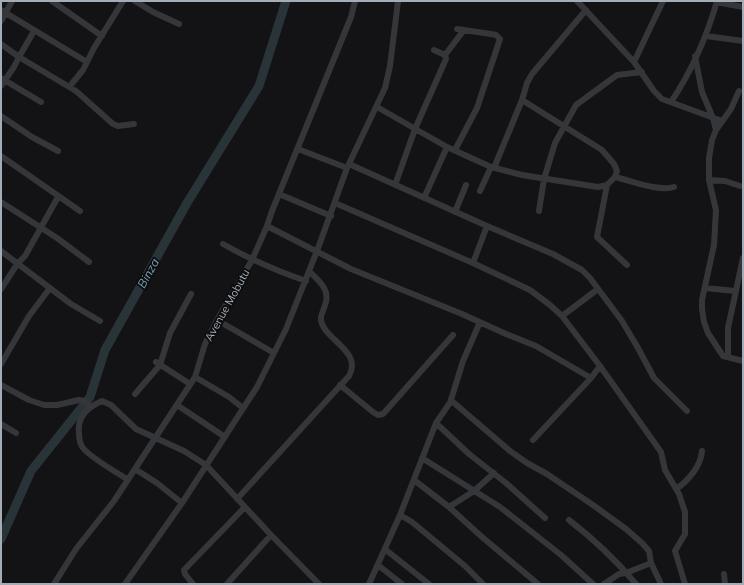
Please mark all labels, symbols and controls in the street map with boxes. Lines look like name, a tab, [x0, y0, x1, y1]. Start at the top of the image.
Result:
water label: Binza	[134, 256, 162, 290]
street label: Avenue Mobutu	[201, 267, 253, 343]

